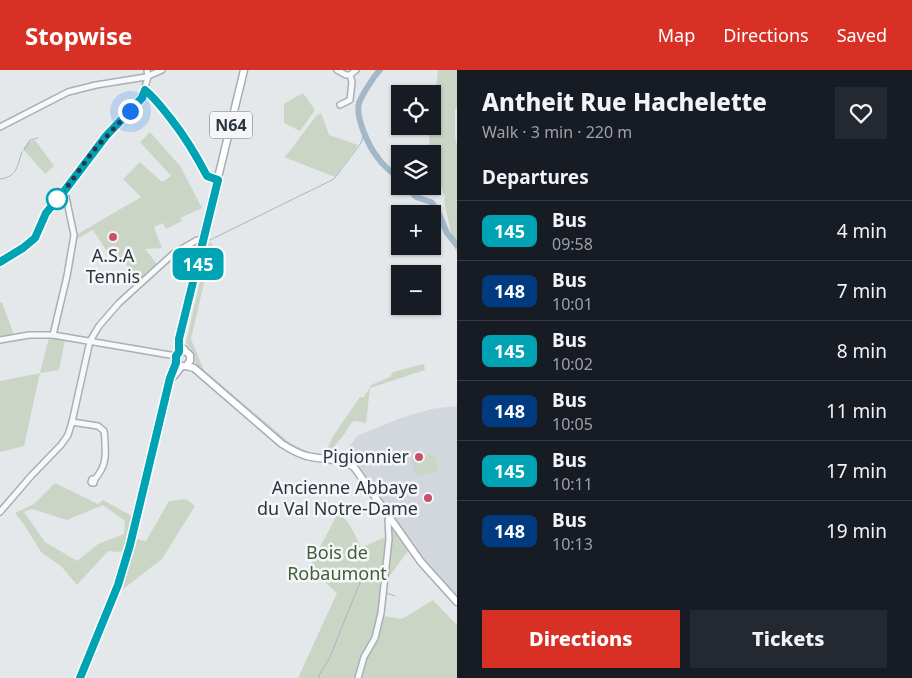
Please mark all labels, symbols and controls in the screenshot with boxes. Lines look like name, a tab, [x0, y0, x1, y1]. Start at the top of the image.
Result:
text: Stopwise	[25, 19, 132, 52]
text: Map	[658, 23, 695, 47]
text: Directions	[723, 23, 809, 47]
text: Saved	[837, 23, 887, 47]
map controls	[391, 85, 441, 315]
button: locate	[391, 85, 441, 135]
text: Antheit Rue Hachelette	[482, 85, 767, 118]
button: heart	[835, 87, 887, 139]
your location	[118, 99, 143, 124]
road number: N64	[210, 112, 252, 138]
text: Walk · 3 min · 220 m	[482, 121, 632, 143]
button: layers	[391, 145, 441, 195]
text: Departures	[482, 164, 589, 190]
unlabelled marker	[46, 188, 68, 210]
button: +	[391, 205, 441, 255]
text: Bus	[552, 207, 587, 233]
text: 4 min	[837, 218, 887, 244]
text: 145	[494, 219, 525, 243]
marker: A.S.A Tennis	[107, 231, 119, 243]
text: 09:58	[552, 233, 593, 255]
place label: A.S.A Tennis	[86, 243, 140, 288]
line badge: 145	[169, 248, 227, 280]
text: 145	[183, 252, 213, 276]
button: −	[391, 265, 441, 315]
text: Bus	[552, 267, 587, 293]
text: 7 min	[837, 278, 887, 304]
text: 148	[494, 279, 525, 303]
text: 10:01	[552, 293, 593, 315]
text: Bus	[552, 327, 587, 353]
text: 8 min	[837, 338, 887, 364]
text: 145	[494, 339, 525, 363]
text: 10:02	[552, 353, 593, 375]
text: Bus	[552, 387, 587, 413]
text: 11 min	[826, 398, 887, 424]
text: 148	[494, 399, 525, 423]
text: 10:05	[552, 413, 593, 435]
place label: Pigionnier	[322, 444, 410, 468]
text: Bus	[552, 447, 587, 473]
marker: Pigionnier	[413, 451, 425, 463]
text: 17 min	[826, 458, 887, 484]
text: 145	[494, 459, 525, 483]
text: 10:11	[552, 473, 593, 495]
place label: Ancienne Abbaye du Val Notre-Dame	[257, 475, 418, 520]
marker: Ancienne Abbaye du Val Notre-Dame	[422, 492, 434, 504]
text: Bus	[552, 507, 587, 533]
text: 19 min	[826, 518, 887, 544]
text: 148	[494, 519, 525, 543]
text: 10:13	[552, 533, 593, 555]
park label: Bois de Robaumont	[287, 540, 387, 585]
button: Directions	[482, 610, 680, 668]
button: Tickets	[690, 610, 887, 668]

